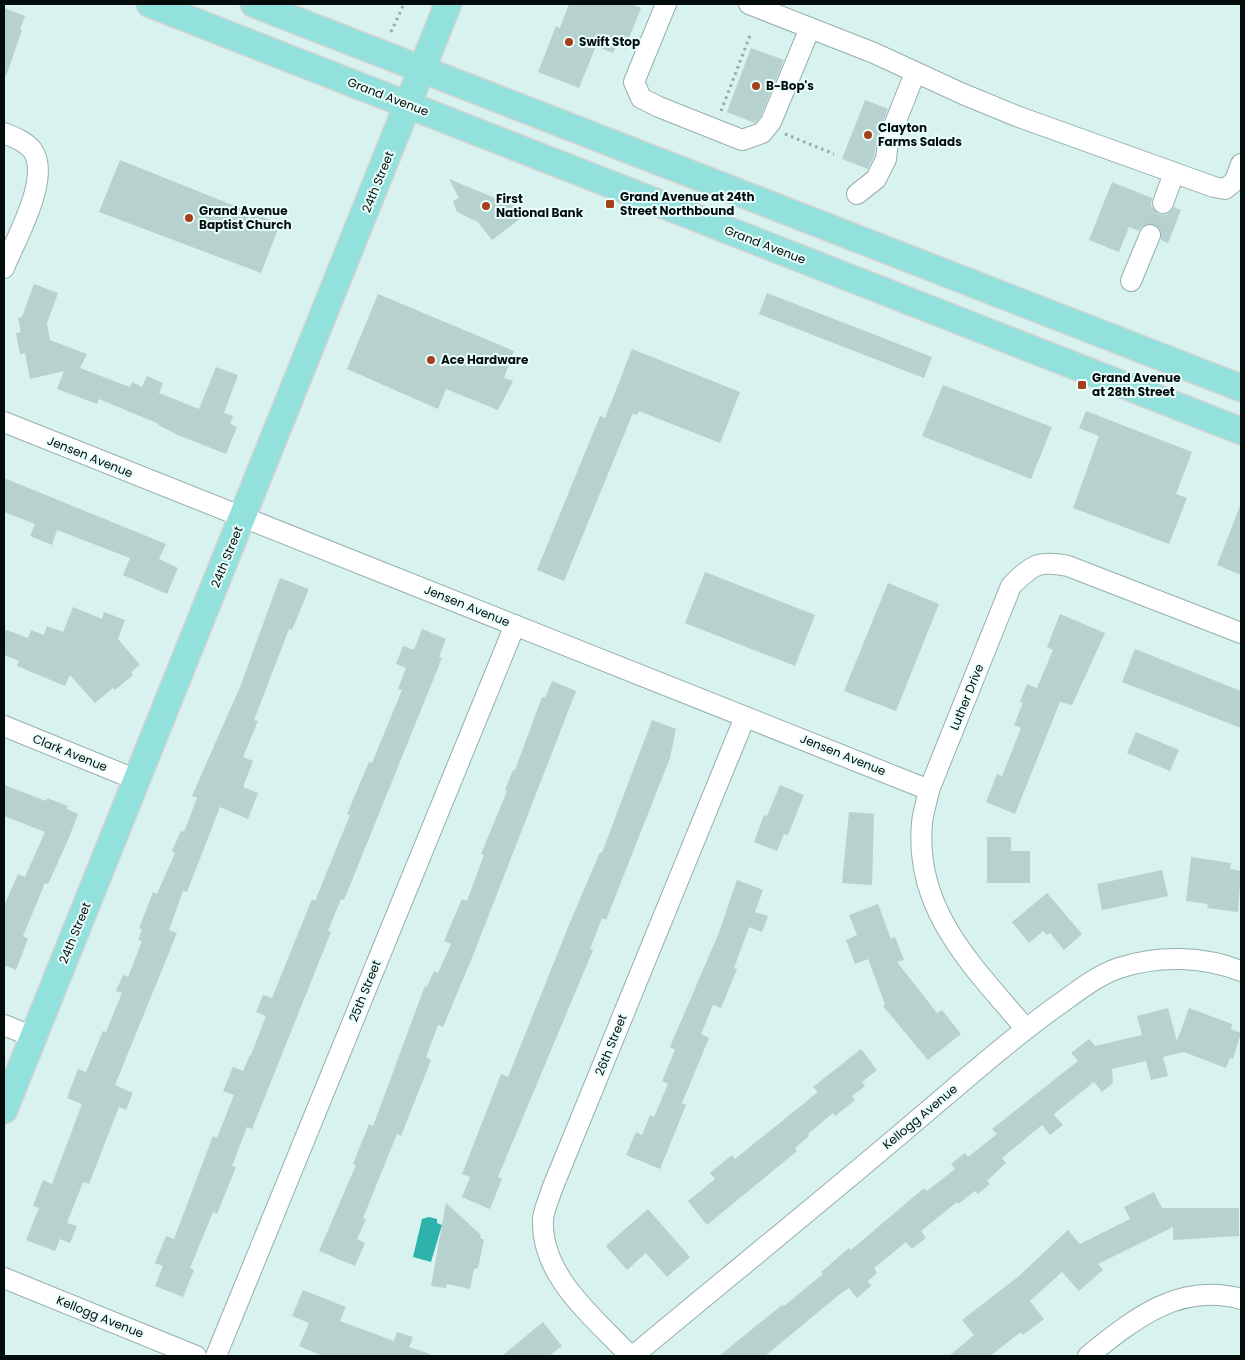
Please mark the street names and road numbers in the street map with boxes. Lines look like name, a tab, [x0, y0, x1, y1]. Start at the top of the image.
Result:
street label: Grand Avenue	[345, 73, 431, 120]
street label: 24th Street	[358, 149, 398, 215]
street label: Grand Avenue	[722, 221, 808, 268]
street label: Jensen Avenue	[45, 432, 136, 481]
street label: 24th Street	[207, 524, 247, 590]
street label: Jensen Avenue	[422, 581, 513, 630]
street label: Luther Drive	[946, 661, 988, 733]
street label: Clark Avenue	[30, 730, 110, 775]
street label: Jensen Avenue	[798, 730, 889, 779]
street label: 24th Street	[55, 900, 95, 966]
street label: 25th Street	[345, 958, 385, 1024]
street label: 26th Street	[590, 1012, 631, 1078]
street label: Kellogg Avenue	[879, 1080, 961, 1153]
street label: Kellogg Avenue	[54, 1291, 146, 1342]

